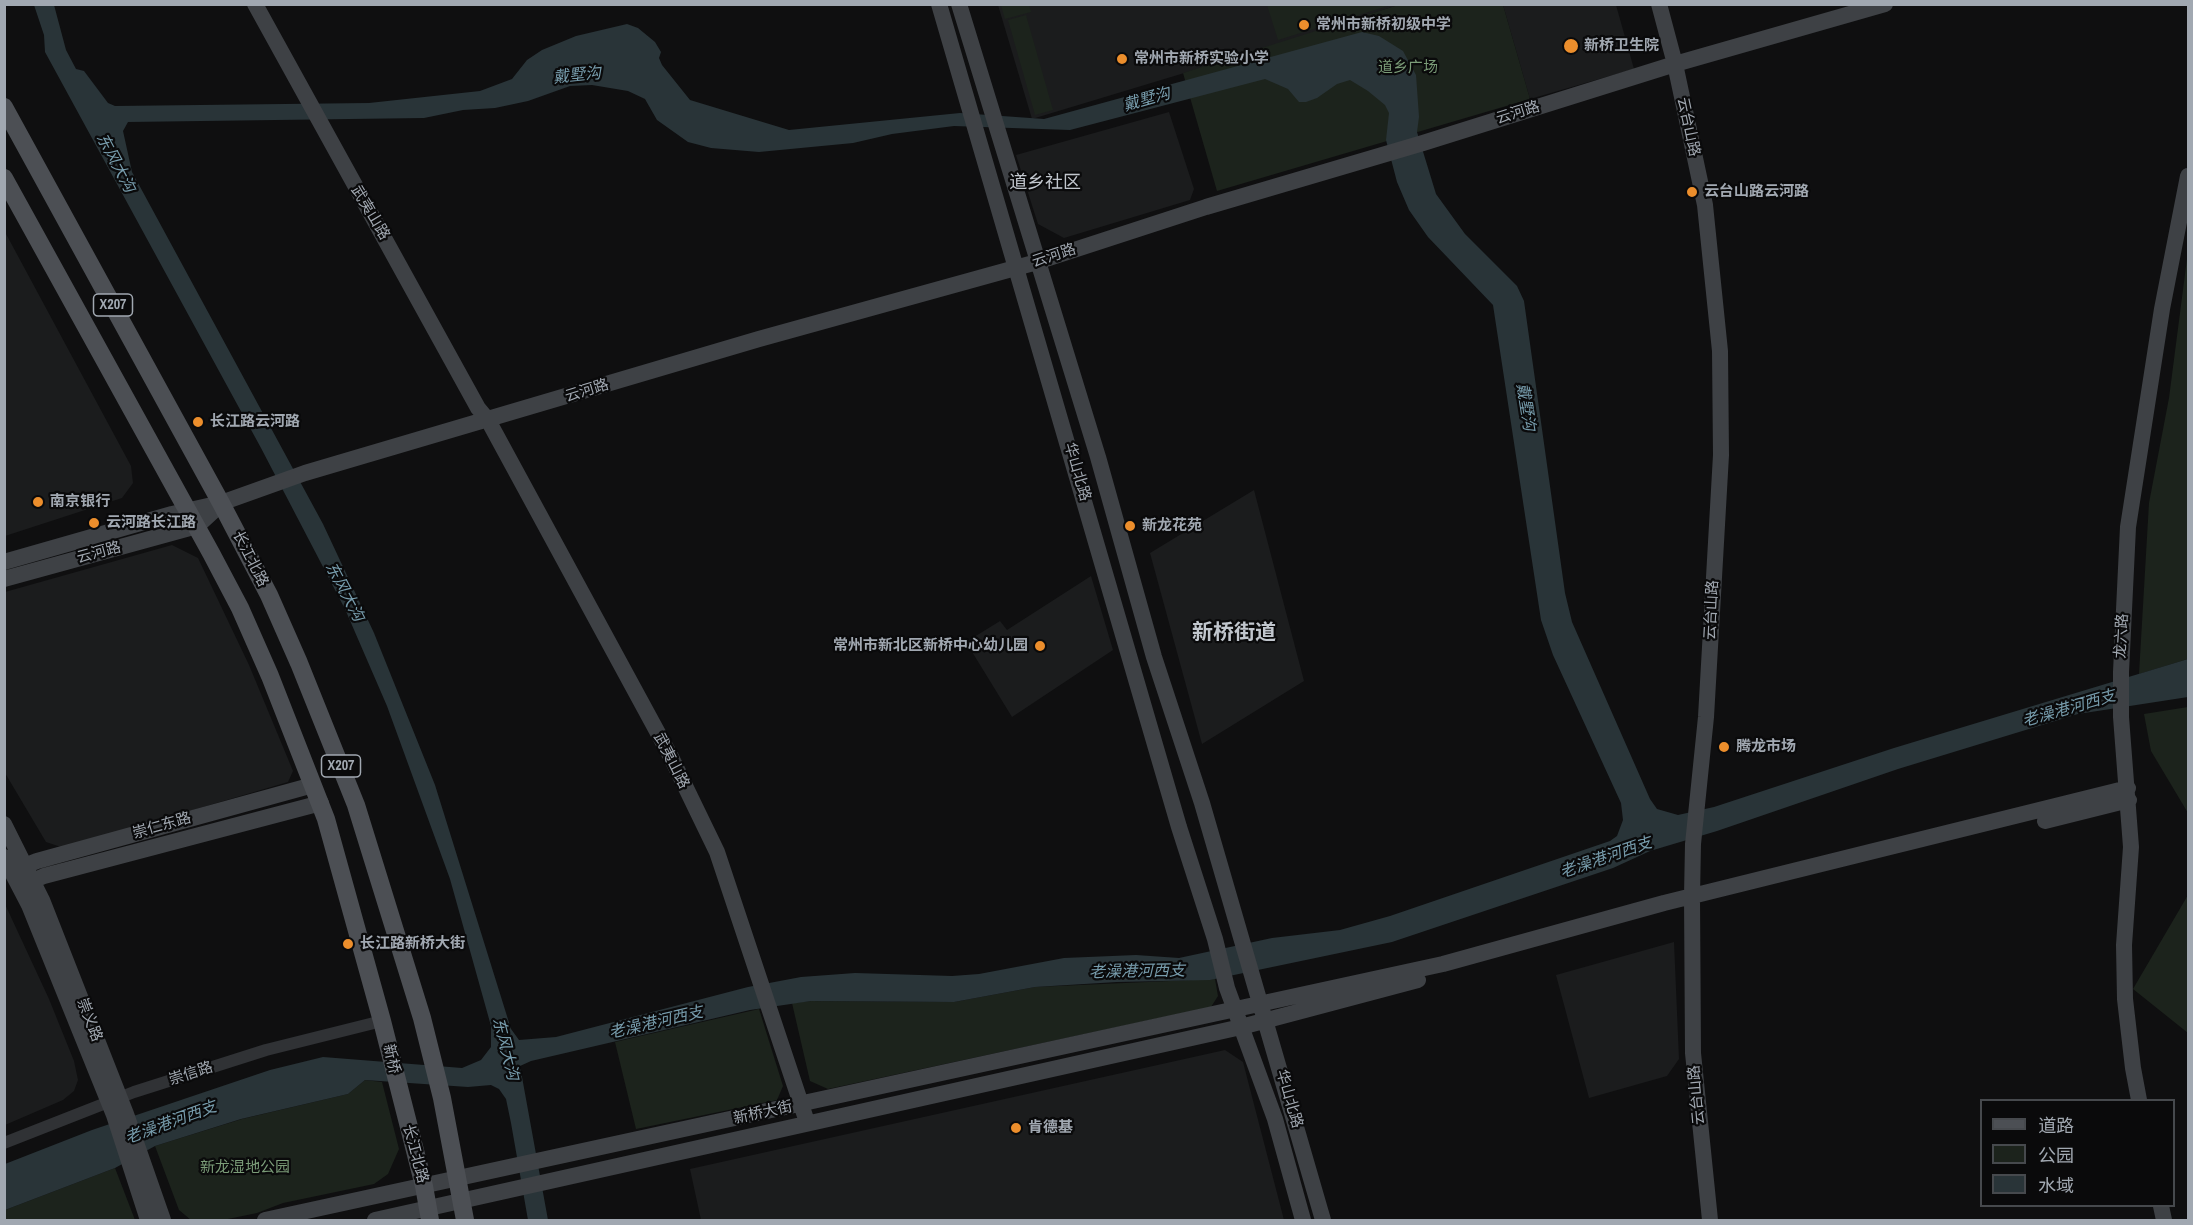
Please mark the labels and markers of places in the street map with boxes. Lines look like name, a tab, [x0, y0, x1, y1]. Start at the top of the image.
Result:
place label: 常州市新桥初级中学	[1316, 16, 1451, 34]
marker: 常州市新桥初级中学	[1297, 18, 1311, 32]
marker: 新桥卫生院	[1562, 37, 1580, 55]
place label: 新桥卫生院	[1584, 37, 1659, 55]
place label: 常州市新桥实验小学	[1134, 50, 1269, 68]
marker: 常州市新桥实验小学	[1115, 52, 1129, 66]
place label: 云台山路云河路	[1704, 183, 1809, 201]
marker: 云台山路云河路	[1685, 185, 1699, 199]
place label: 长江路云河路	[210, 413, 300, 431]
marker: 长江路云河路	[191, 415, 205, 429]
place label: 南京银行	[50, 493, 110, 511]
marker: 南京银行	[31, 495, 45, 509]
place label: 云河路长江路	[106, 514, 196, 532]
marker: 云河路长江路	[87, 516, 101, 530]
place label: 新龙花苑	[1142, 517, 1202, 535]
marker: 新龙花苑	[1123, 519, 1137, 533]
place label: 常州市新北区新桥中心幼儿园	[833, 637, 1028, 655]
marker: 常州市新北区新桥中心幼儿园	[1033, 639, 1047, 653]
place label: 腾龙市场	[1736, 738, 1796, 756]
marker: 腾龙市场	[1717, 740, 1731, 754]
place label: 长江路新桥大街	[360, 935, 465, 953]
marker: 长江路新桥大街	[341, 937, 355, 951]
place label: 肯德基	[1028, 1119, 1073, 1137]
marker: 肯德基	[1009, 1121, 1023, 1135]

